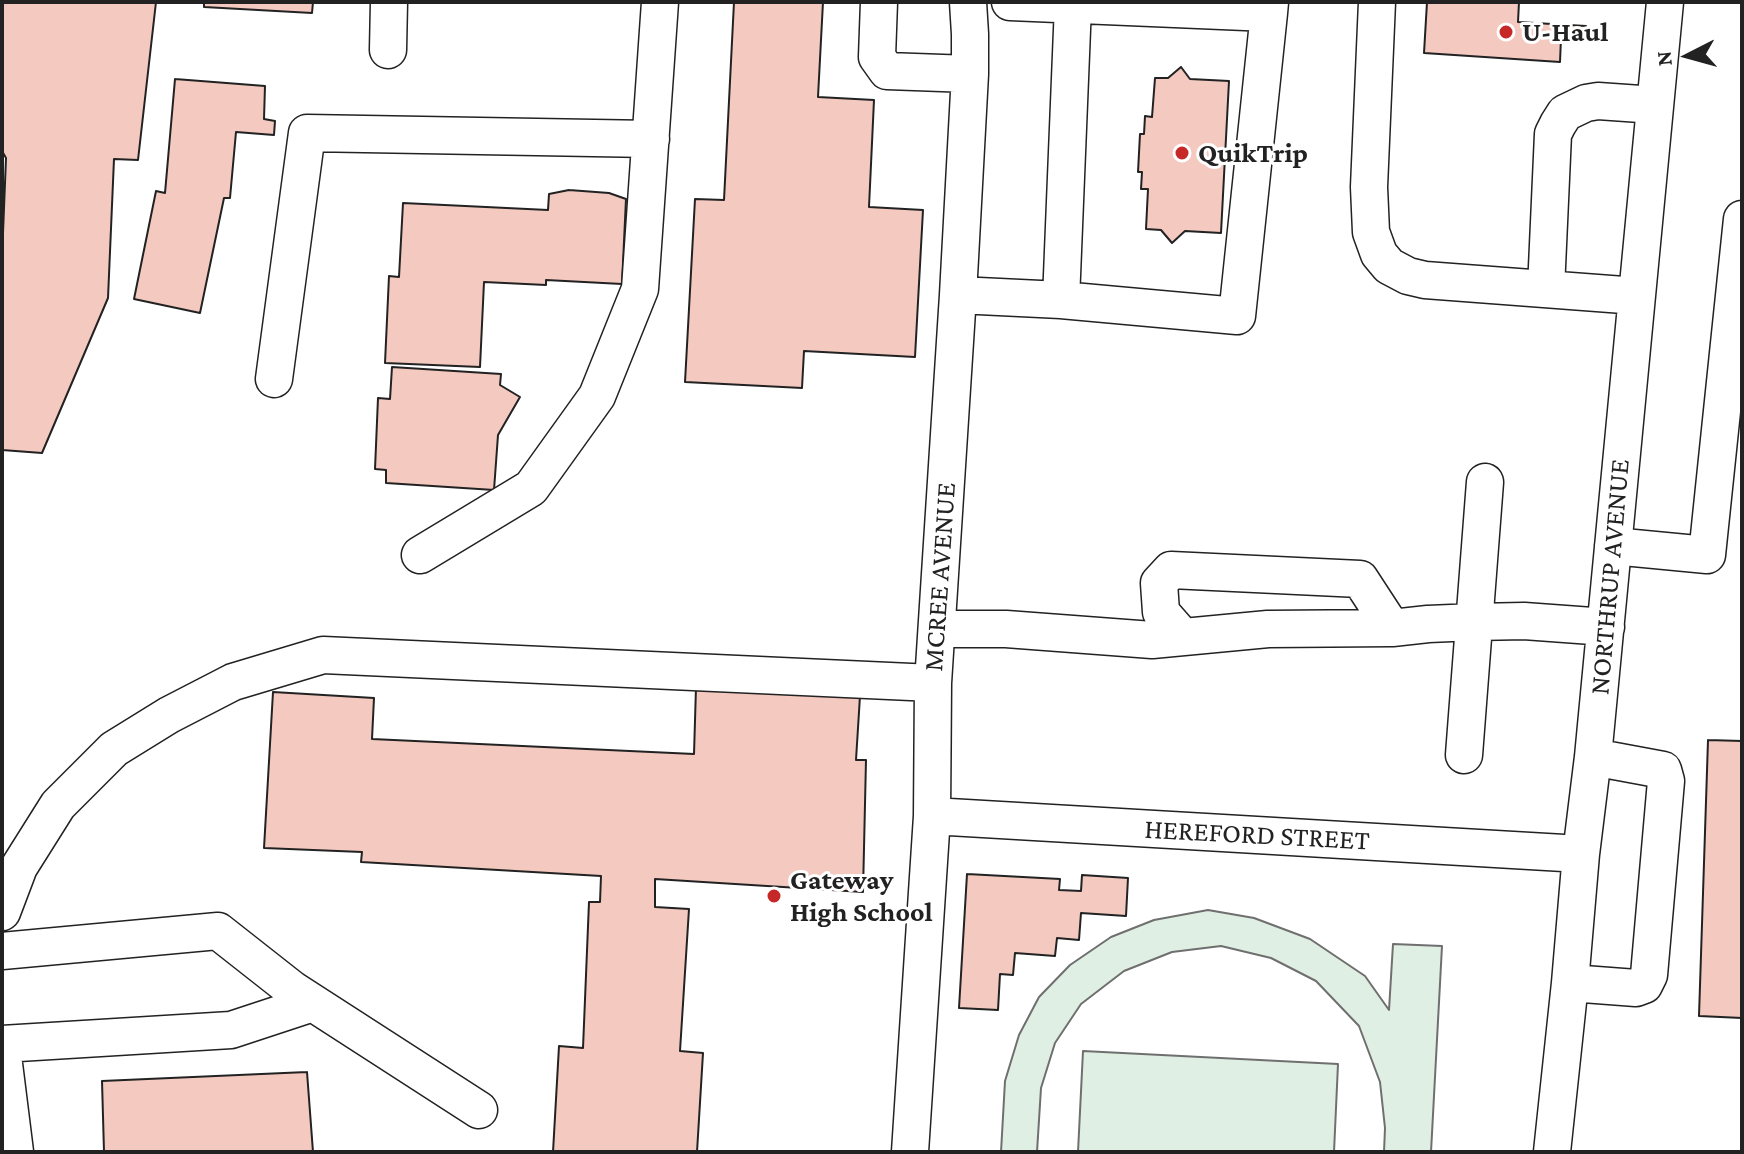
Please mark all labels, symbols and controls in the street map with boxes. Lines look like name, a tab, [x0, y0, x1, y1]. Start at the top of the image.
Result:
place label: U-Haul	[1522, 15, 1608, 49]
north arrow	[1648, 16, 1728, 96]
marker: U-Haul	[1497, 23, 1515, 41]
text: N	[1650, 50, 1677, 67]
place label: QuikTrip	[1198, 136, 1308, 170]
marker: QuikTrip	[1173, 144, 1191, 162]
street label: NORTHRUP AVENUE	[1583, 458, 1637, 696]
street label: MCREE AVENUE	[917, 481, 963, 673]
street label: HEREFORD STREET	[1144, 812, 1370, 858]
place label: Gateway High School	[790, 863, 933, 929]
marker: Gateway High School	[765, 887, 783, 905]

